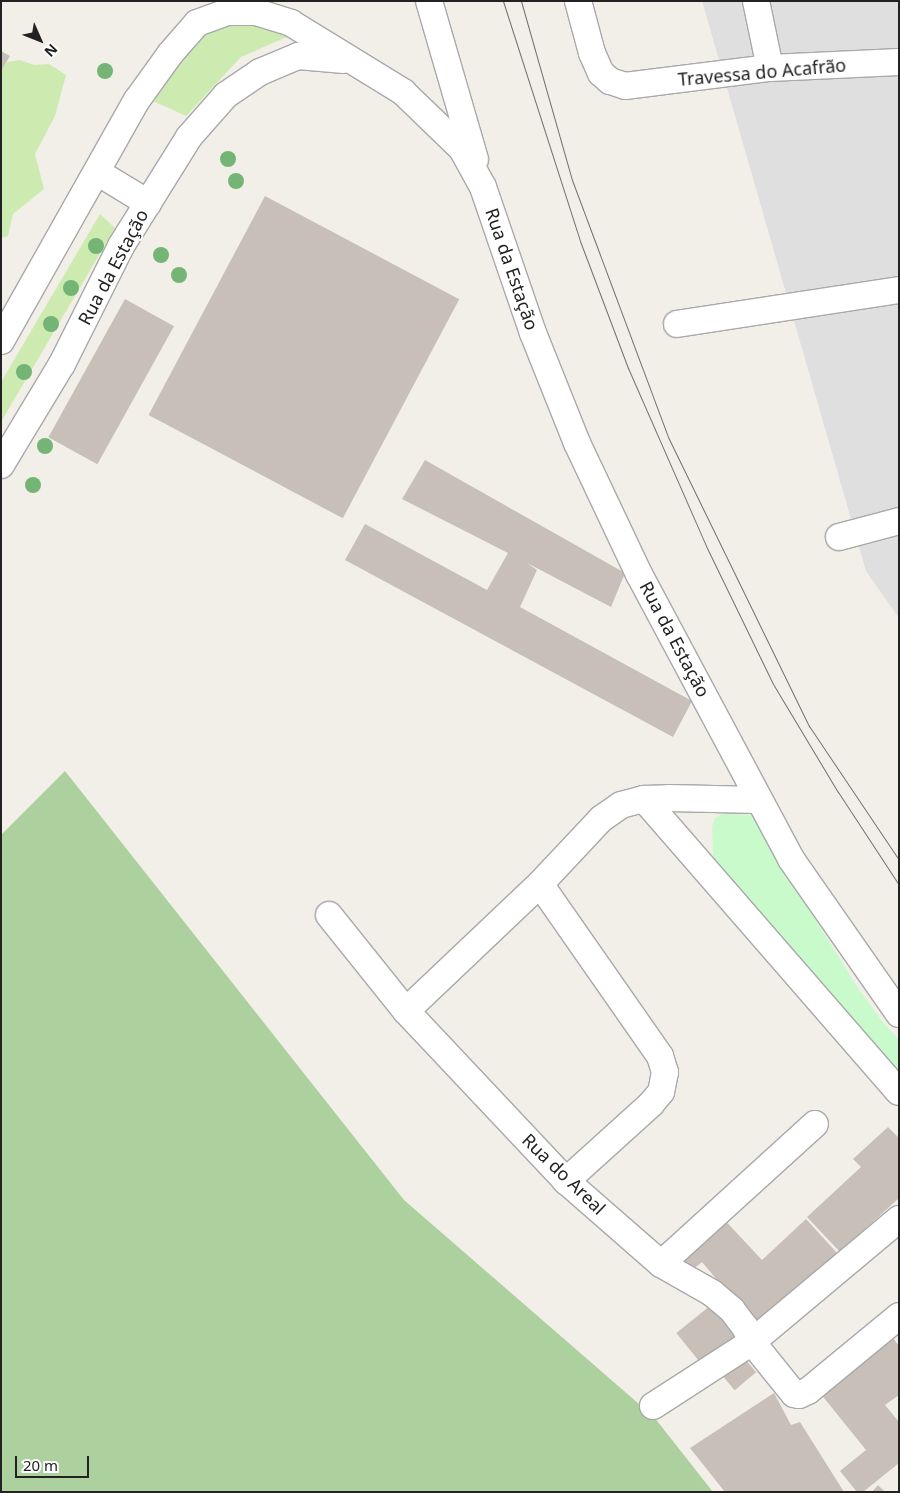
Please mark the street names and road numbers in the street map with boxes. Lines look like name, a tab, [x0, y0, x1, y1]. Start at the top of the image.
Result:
street label: Travessa do Acafrão	[677, 54, 847, 90]
street label: Rua da Estação	[481, 205, 543, 333]
street label: Rua da Estação	[73, 206, 153, 328]
street label: Rua da Estação	[635, 578, 715, 700]
street label: Rua do Areal	[518, 1129, 610, 1219]

